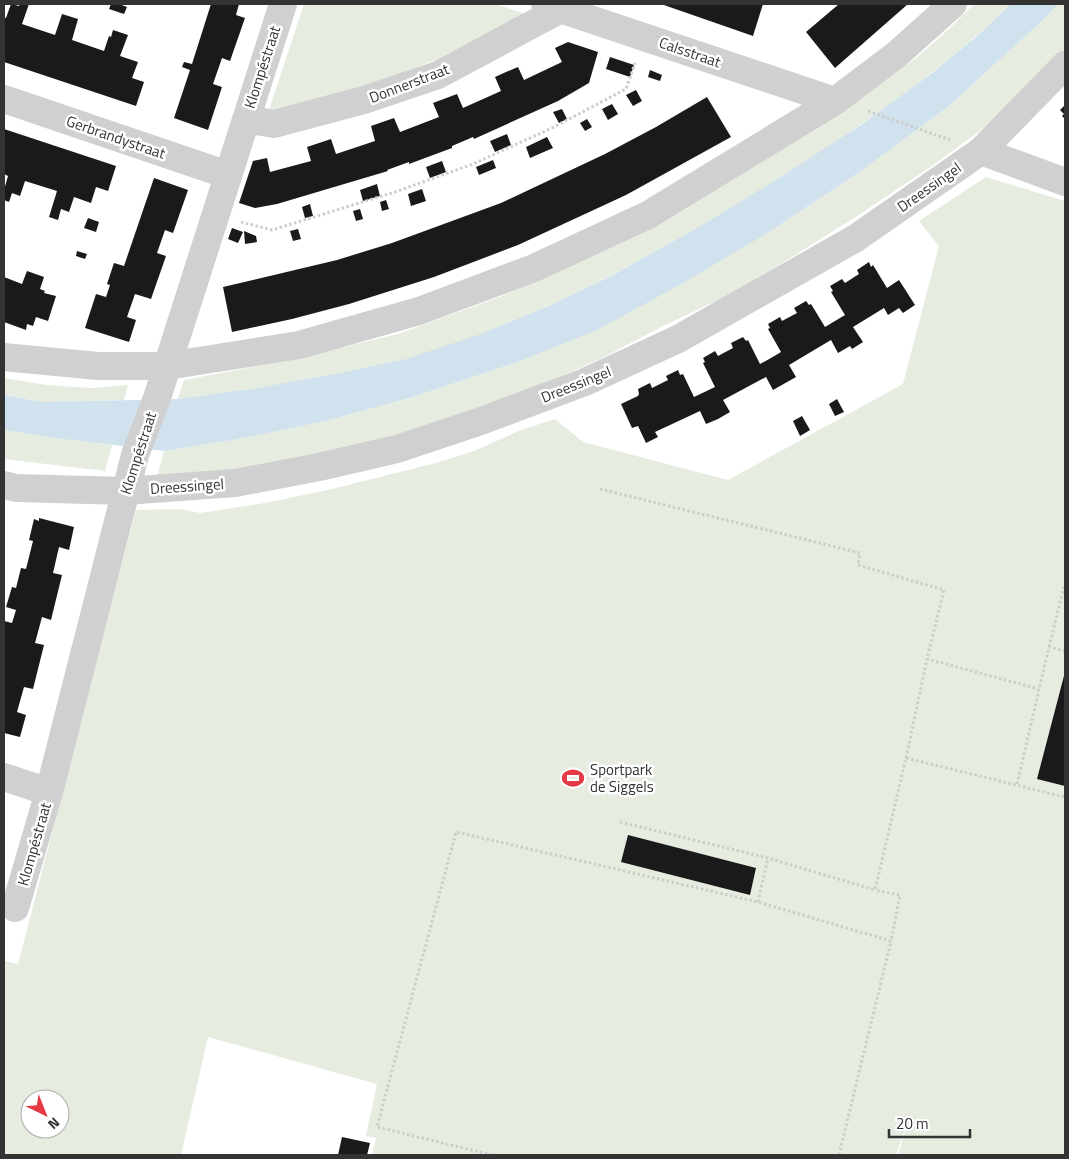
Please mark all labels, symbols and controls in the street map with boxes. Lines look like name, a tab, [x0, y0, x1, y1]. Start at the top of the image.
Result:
street label: Klompéstraat	[238, 22, 286, 111]
street label: Calsstraat	[656, 31, 725, 74]
street label: Donnerstraat	[366, 57, 453, 109]
street label: Gerbrandystraat	[63, 109, 169, 165]
street label: Dreessingel	[892, 156, 966, 218]
street label: Dreessingel	[537, 359, 615, 409]
street label: Klompéstraat	[114, 408, 162, 497]
street label: Dreessingel	[149, 472, 225, 500]
place label: Sportpark de Siggels	[590, 758, 654, 798]
sports icon: Sportpark de Siggels	[560, 765, 586, 791]
street label: Klompéstraat	[11, 799, 57, 888]
north arrow	[20, 1089, 70, 1139]
scale bar	[889, 1106, 970, 1138]
text: 20 m	[896, 1112, 929, 1135]
text: N	[43, 1113, 65, 1135]

